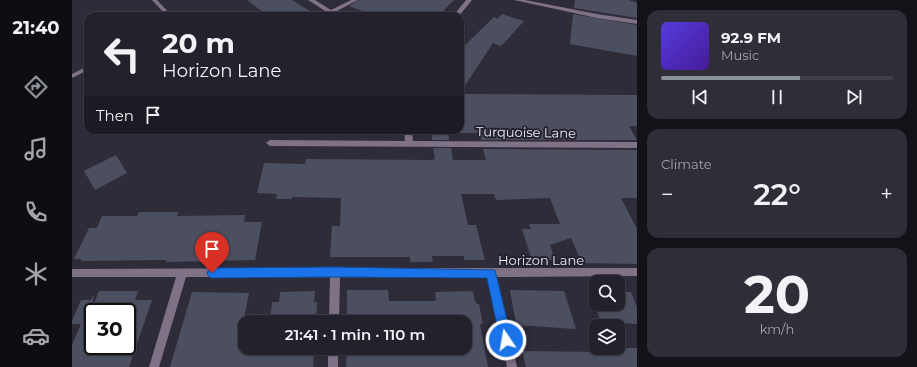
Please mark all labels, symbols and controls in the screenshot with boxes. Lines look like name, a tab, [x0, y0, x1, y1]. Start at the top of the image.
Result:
text: 21:40	[12, 17, 60, 39]
text: 20 m	[162, 26, 235, 60]
icon: left	[96, 28, 148, 80]
text: 92.9 FM	[721, 28, 781, 47]
text: Music	[721, 47, 759, 63]
text: Horizon Lane	[162, 60, 281, 82]
icon: directions	[22, 73, 50, 101]
icon: previous	[689, 86, 711, 108]
icon: pause	[766, 86, 788, 108]
icon: next	[843, 86, 865, 108]
icon: arrive	[142, 104, 164, 126]
text: Then	[96, 106, 134, 125]
street label: Turquoise Lane	[476, 123, 576, 141]
icon: music	[22, 135, 50, 163]
text: Climate	[661, 156, 712, 172]
text: 22°	[753, 176, 801, 213]
text: −	[661, 181, 674, 208]
text: +	[880, 181, 893, 208]
icon: phone	[22, 198, 50, 226]
pin	[195, 232, 229, 273]
icon: arrive	[201, 238, 223, 260]
street label: Horizon Lane	[498, 252, 584, 268]
icon: climate	[22, 260, 50, 288]
text: 20	[744, 263, 810, 326]
map controls	[589, 275, 625, 355]
button: search	[589, 275, 625, 311]
speed limit sign: 30	[84, 303, 136, 355]
position arrow	[485, 319, 527, 361]
button: layers	[589, 319, 625, 355]
text: km/h	[760, 321, 794, 337]
icon: car	[22, 322, 50, 350]
text: 21:41 · 1 min · 110 m	[285, 325, 425, 344]

